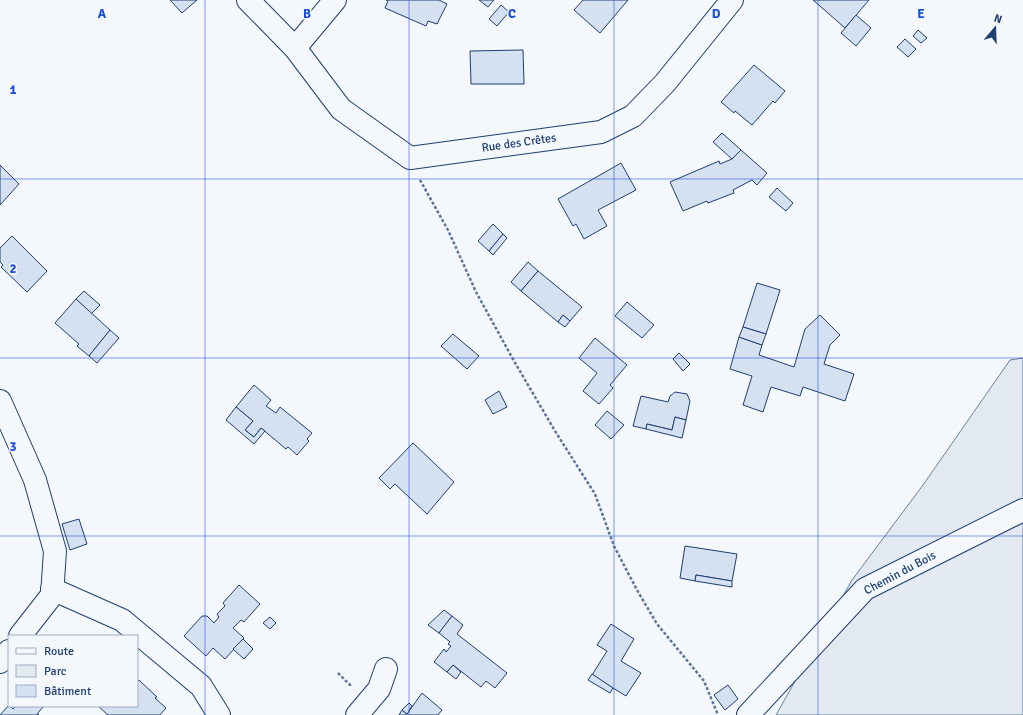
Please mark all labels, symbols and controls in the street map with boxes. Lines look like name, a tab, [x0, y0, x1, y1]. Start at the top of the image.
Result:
text: A	[98, 6, 107, 22]
text: B	[303, 6, 311, 22]
text: C	[508, 6, 516, 22]
text: D	[712, 6, 721, 22]
text: E	[917, 6, 925, 22]
north arrow	[975, 8, 1015, 48]
text: N	[992, 12, 1004, 26]
text: 1	[9, 82, 17, 98]
street label: Rue des Crêtes	[481, 130, 557, 156]
text: 2	[9, 261, 17, 277]
text: 3	[9, 439, 17, 455]
street label: Chemin du Bois	[861, 548, 939, 598]
legend	[8, 635, 138, 707]
text: Route	[44, 644, 74, 659]
text: Parc	[44, 664, 67, 679]
text: Bâtiment	[44, 684, 91, 699]

